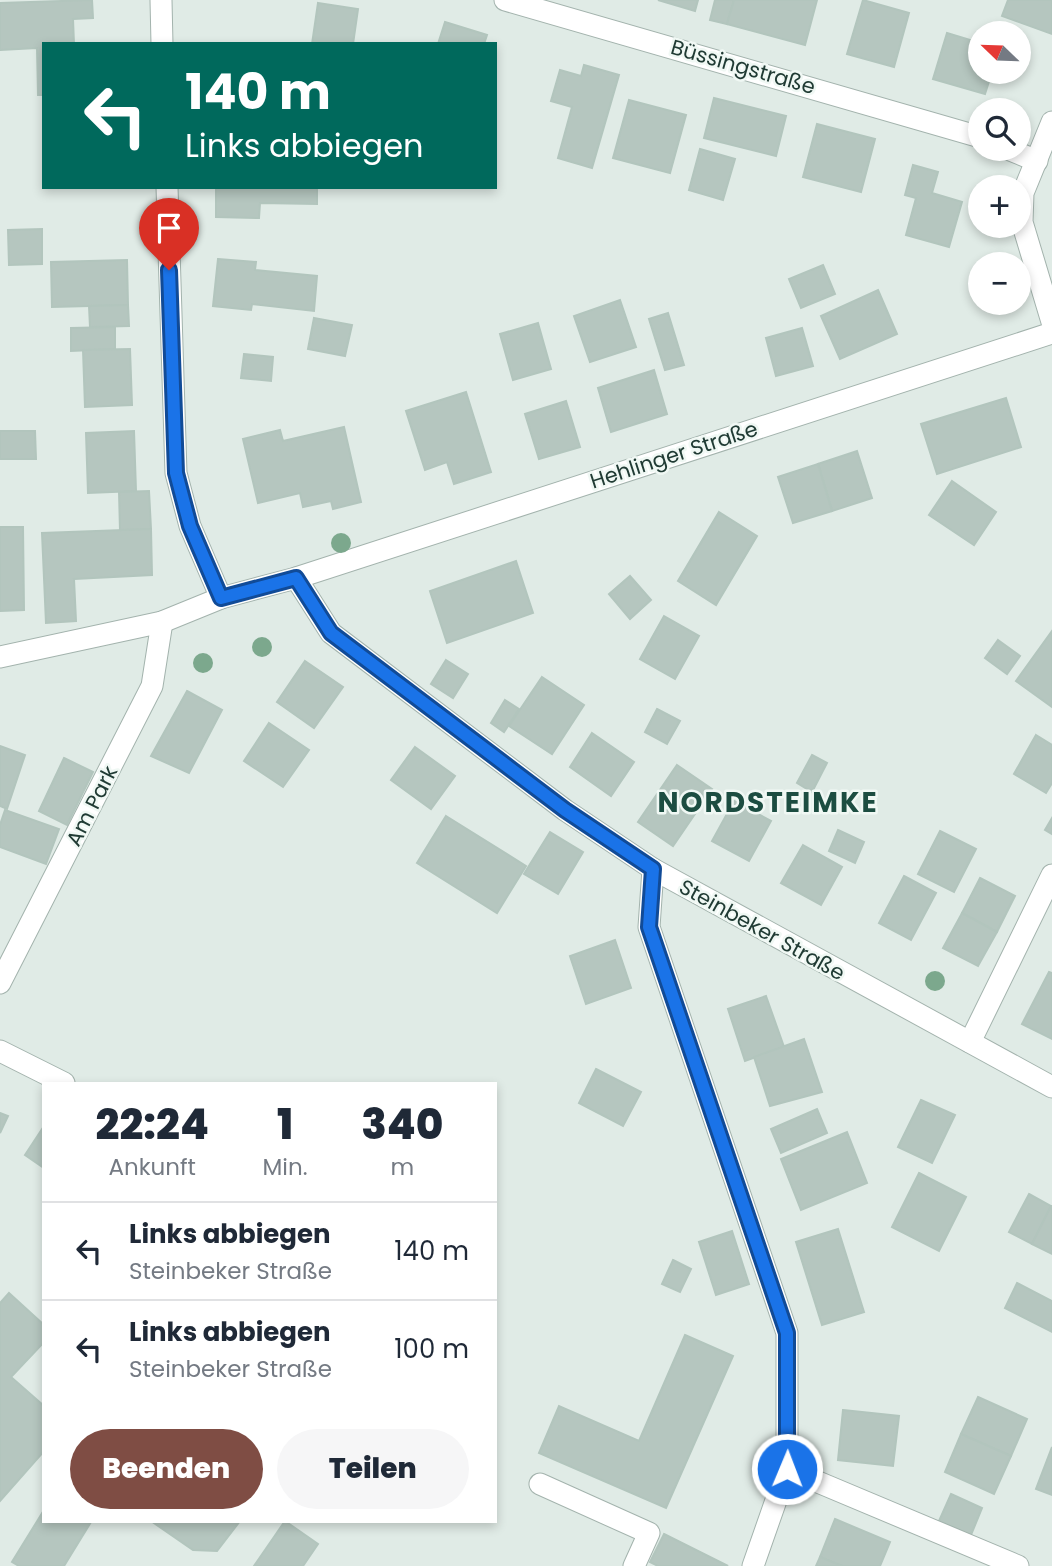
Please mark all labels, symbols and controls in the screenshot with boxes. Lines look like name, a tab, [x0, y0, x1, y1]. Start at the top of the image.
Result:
north arrow	[968, 21, 1031, 84]
map controls	[968, 21, 1031, 315]
street label: Büssingstraße	[668, 32, 819, 101]
text: 140 m	[185, 58, 331, 126]
icon: left	[70, 70, 161, 161]
button: search	[968, 98, 1031, 161]
text: Links abbiegen	[185, 123, 423, 168]
button: +	[968, 175, 1031, 238]
pin	[139, 198, 199, 270]
icon: arrive	[150, 209, 188, 247]
button: −	[968, 252, 1031, 315]
street label: Hehlinger Straße	[586, 414, 761, 495]
street label: Am Park	[59, 761, 124, 851]
district label: NORDSTEIMKE	[657, 783, 879, 822]
street label: Steinbeker Straße	[674, 872, 850, 987]
text: 22:24	[96, 1095, 209, 1154]
text: 1	[277, 1095, 293, 1154]
text: 340	[361, 1095, 443, 1154]
text: Ankunft	[109, 1151, 196, 1183]
text: Min.	[263, 1151, 308, 1183]
text: m	[390, 1151, 414, 1183]
text: Links abbiegen	[129, 1216, 331, 1252]
icon: left	[70, 1232, 108, 1270]
text: 140 m	[394, 1233, 469, 1269]
text: Steinbeker Straße	[129, 1255, 332, 1287]
text: Links abbiegen	[129, 1314, 331, 1350]
icon: left	[70, 1330, 108, 1368]
text: 100 m	[394, 1331, 469, 1367]
text: Steinbeker Straße	[129, 1353, 332, 1385]
button: Beenden	[70, 1429, 263, 1509]
button: Teilen	[277, 1429, 469, 1509]
position arrow	[750, 1432, 824, 1506]

